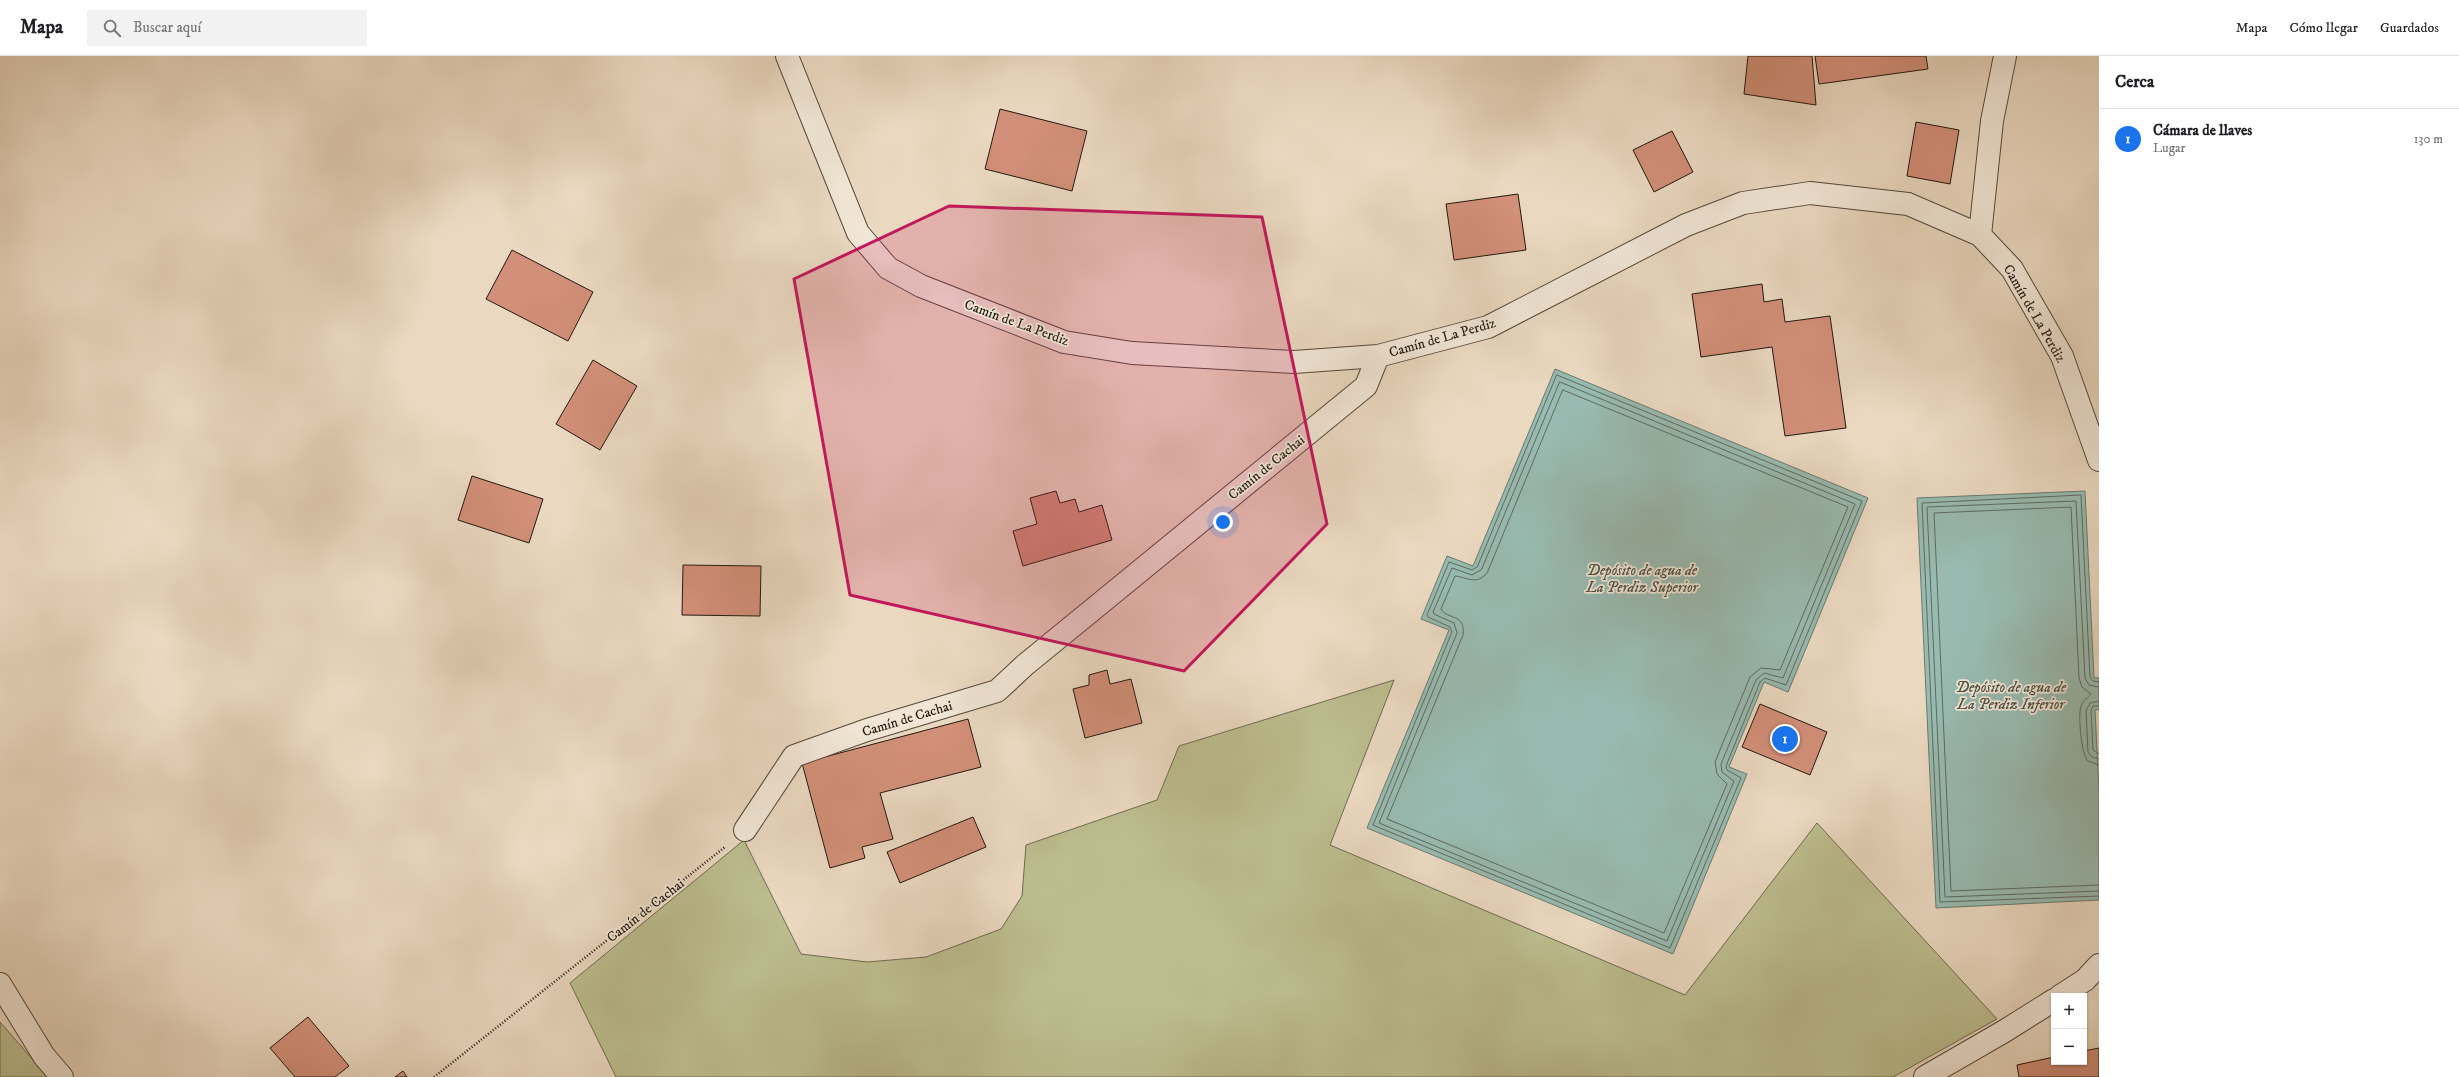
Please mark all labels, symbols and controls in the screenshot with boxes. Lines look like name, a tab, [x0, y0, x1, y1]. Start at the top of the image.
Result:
search box	[87, 10, 367, 46]
text: Mapa	[20, 16, 63, 39]
icon: search	[101, 17, 123, 39]
text: Buscar aquí	[133, 18, 201, 37]
text: Mapa	[2236, 19, 2267, 37]
text: Cómo llegar	[2289, 19, 2358, 37]
text: Guardados	[2380, 19, 2439, 37]
text: Cerca	[2115, 71, 2154, 93]
text: Cámara de llaves	[2153, 121, 2252, 140]
text: 1	[2126, 131, 2130, 147]
text: 130 m	[2414, 131, 2443, 147]
text: Lugar	[2153, 140, 2185, 156]
street label: Camín de La Perdiz	[1999, 261, 2069, 366]
street label: Camín de La Perdiz	[962, 296, 1071, 350]
street label: Camín de La Perdiz	[1387, 314, 1498, 362]
street label: Camín de Cachai	[1225, 431, 1309, 504]
your location	[1213, 512, 1233, 532]
water label: Depósito de agua de La Perdiz Superior	[1585, 561, 1699, 597]
water label: Depósito de agua de La Perdiz Inferior	[1956, 678, 2067, 714]
street label: Camín de Cachai	[860, 697, 955, 741]
pin: 1	[1772, 724, 1798, 754]
street label: Camín de Cachai	[603, 875, 688, 947]
map controls	[2051, 993, 2087, 1065]
button: +	[2051, 993, 2087, 1029]
button: −	[2051, 1029, 2087, 1065]

